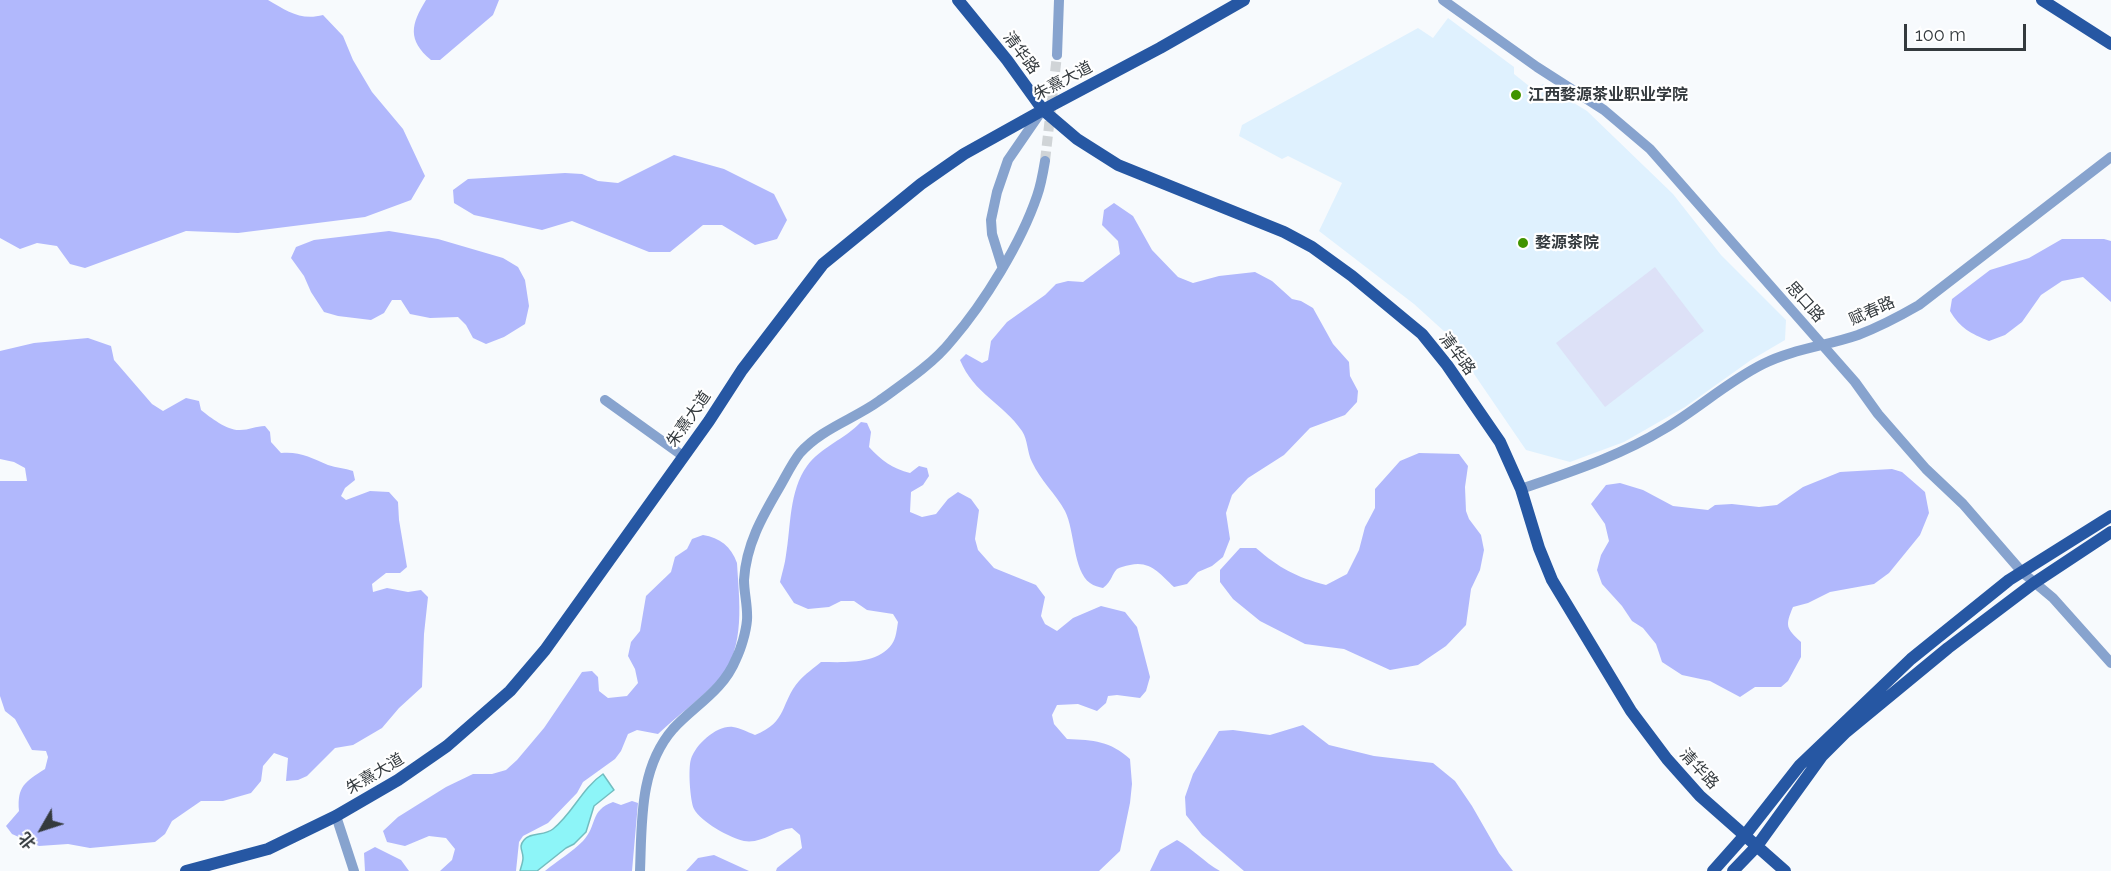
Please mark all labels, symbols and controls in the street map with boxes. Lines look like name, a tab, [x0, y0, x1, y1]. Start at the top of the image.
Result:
scale bar	[1907, 12, 2028, 50]
text: 100 m	[1915, 24, 1966, 45]
street label: 清华路	[999, 28, 1043, 78]
street label: 朱熹大道	[1030, 58, 1096, 104]
place label: 江西婺源茶业职业学院	[1528, 85, 1688, 105]
marker: 江西婺源茶业职业学院	[1509, 88, 1523, 102]
place label: 婺源茶院	[1535, 233, 1599, 253]
marker: 婺源茶院	[1516, 236, 1530, 250]
street label: 思口路	[1782, 278, 1828, 326]
street label: 赋春路	[1846, 292, 1898, 330]
street label: 清华路	[1435, 329, 1479, 379]
street label: 朱熹大道	[663, 387, 715, 451]
street label: 清华路	[1676, 745, 1722, 793]
street label: 朱熹大道	[343, 749, 407, 799]
north arrow	[12, 799, 72, 859]
text: 北	[15, 828, 40, 853]

